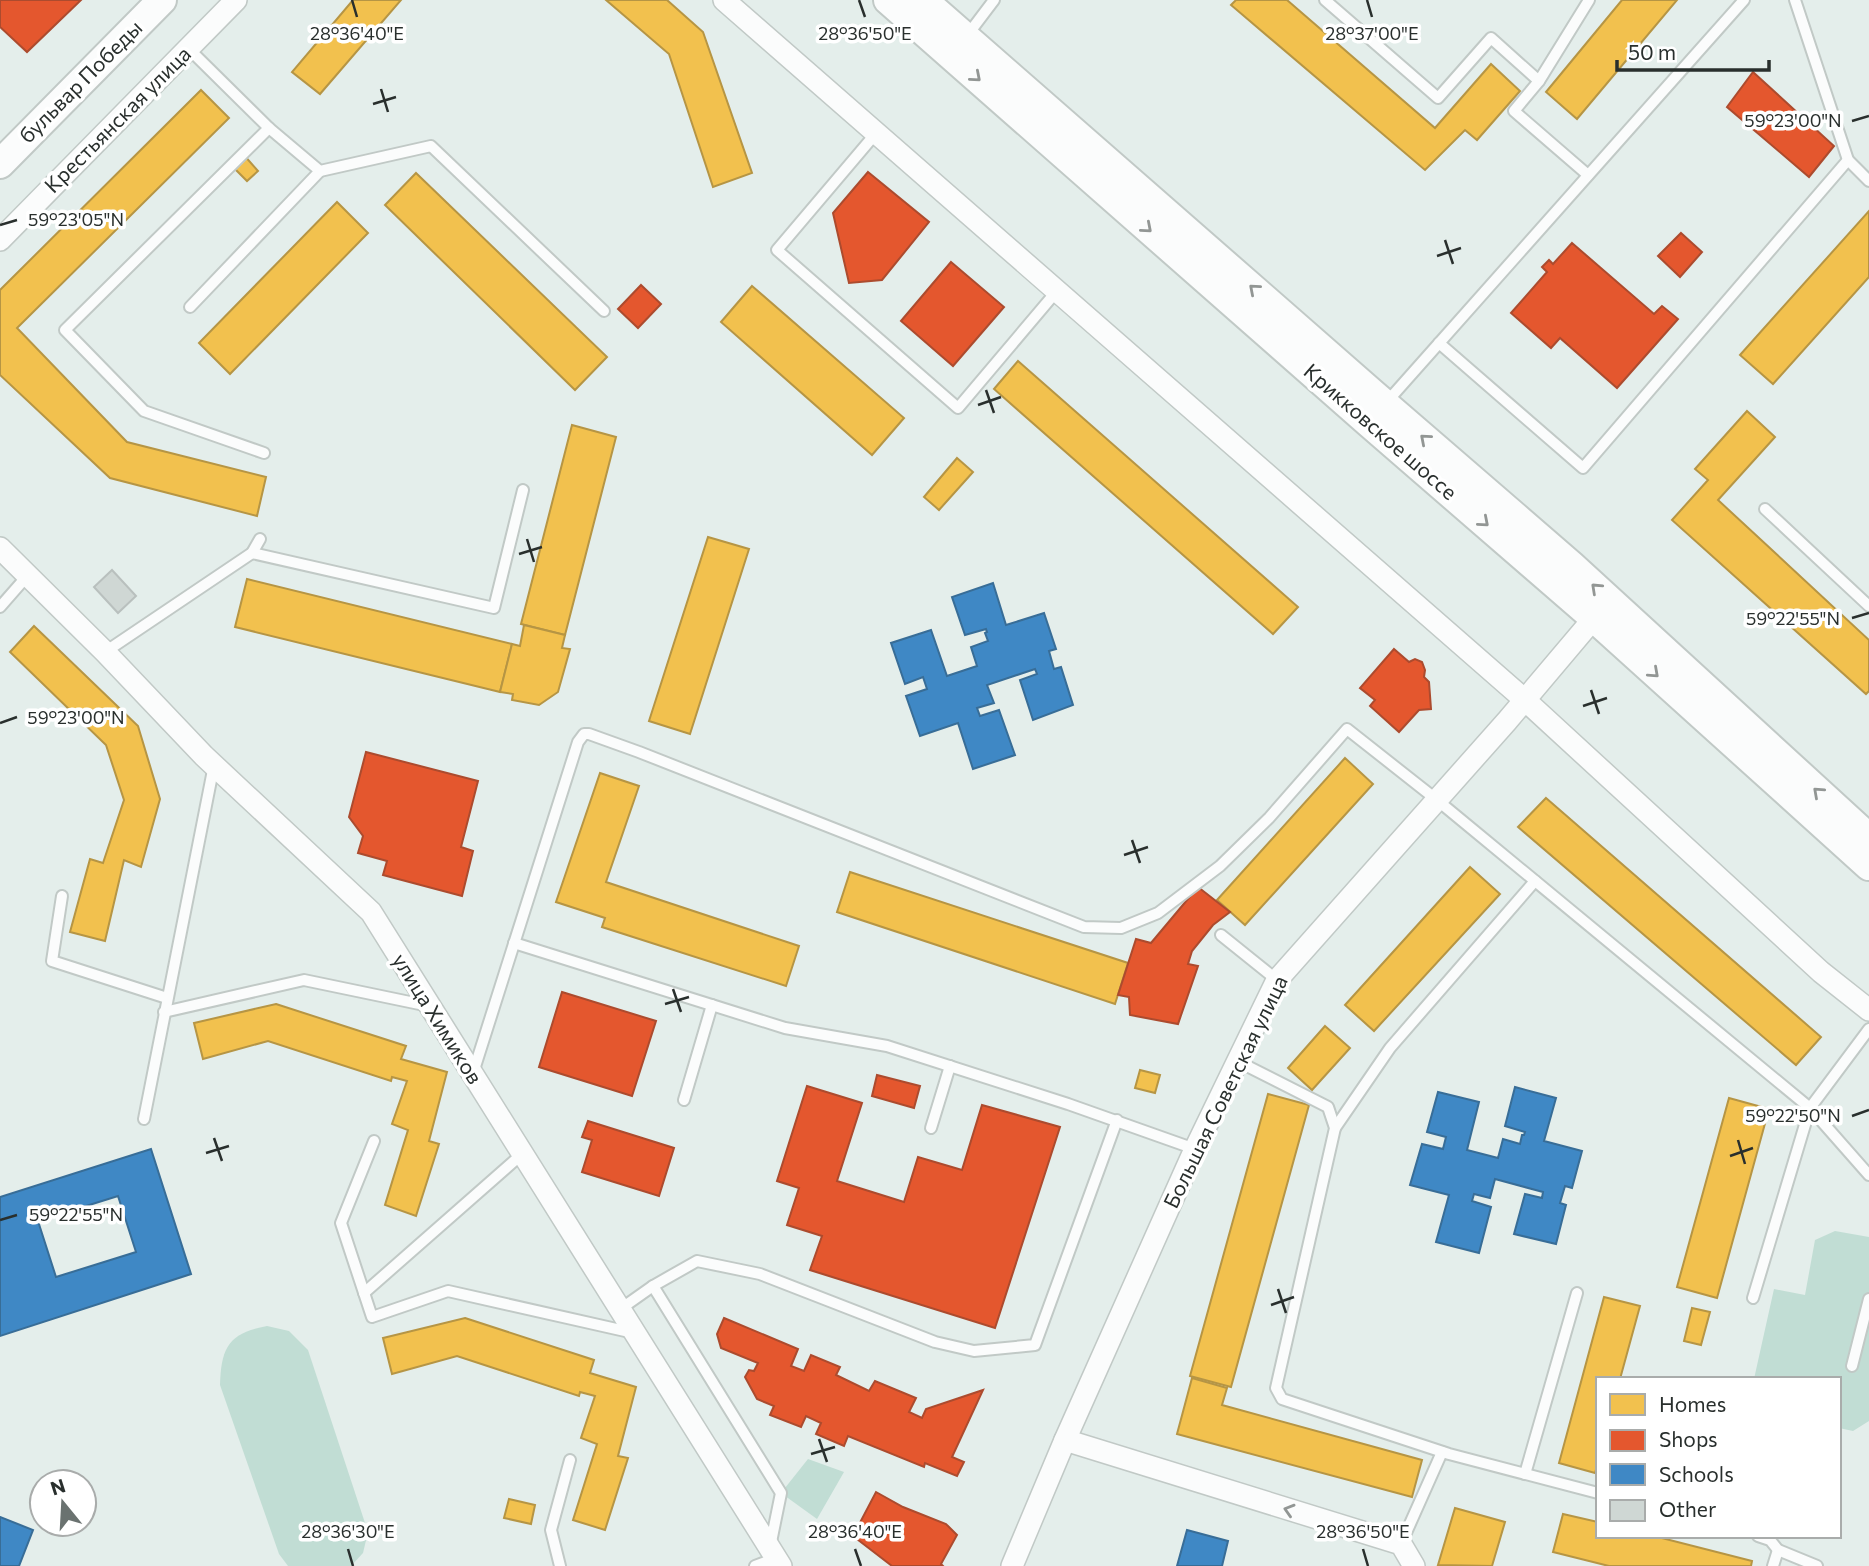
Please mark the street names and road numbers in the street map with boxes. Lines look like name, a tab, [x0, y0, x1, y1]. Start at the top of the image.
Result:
street label: бульвар Победы	[13, 14, 147, 148]
street label: Крестьянская улица	[39, 41, 195, 197]
street label: Крикковское шоссе	[1299, 358, 1463, 504]
street label: улица Химиков	[388, 948, 488, 1088]
street label: Большая Советская улица	[1157, 971, 1292, 1212]

